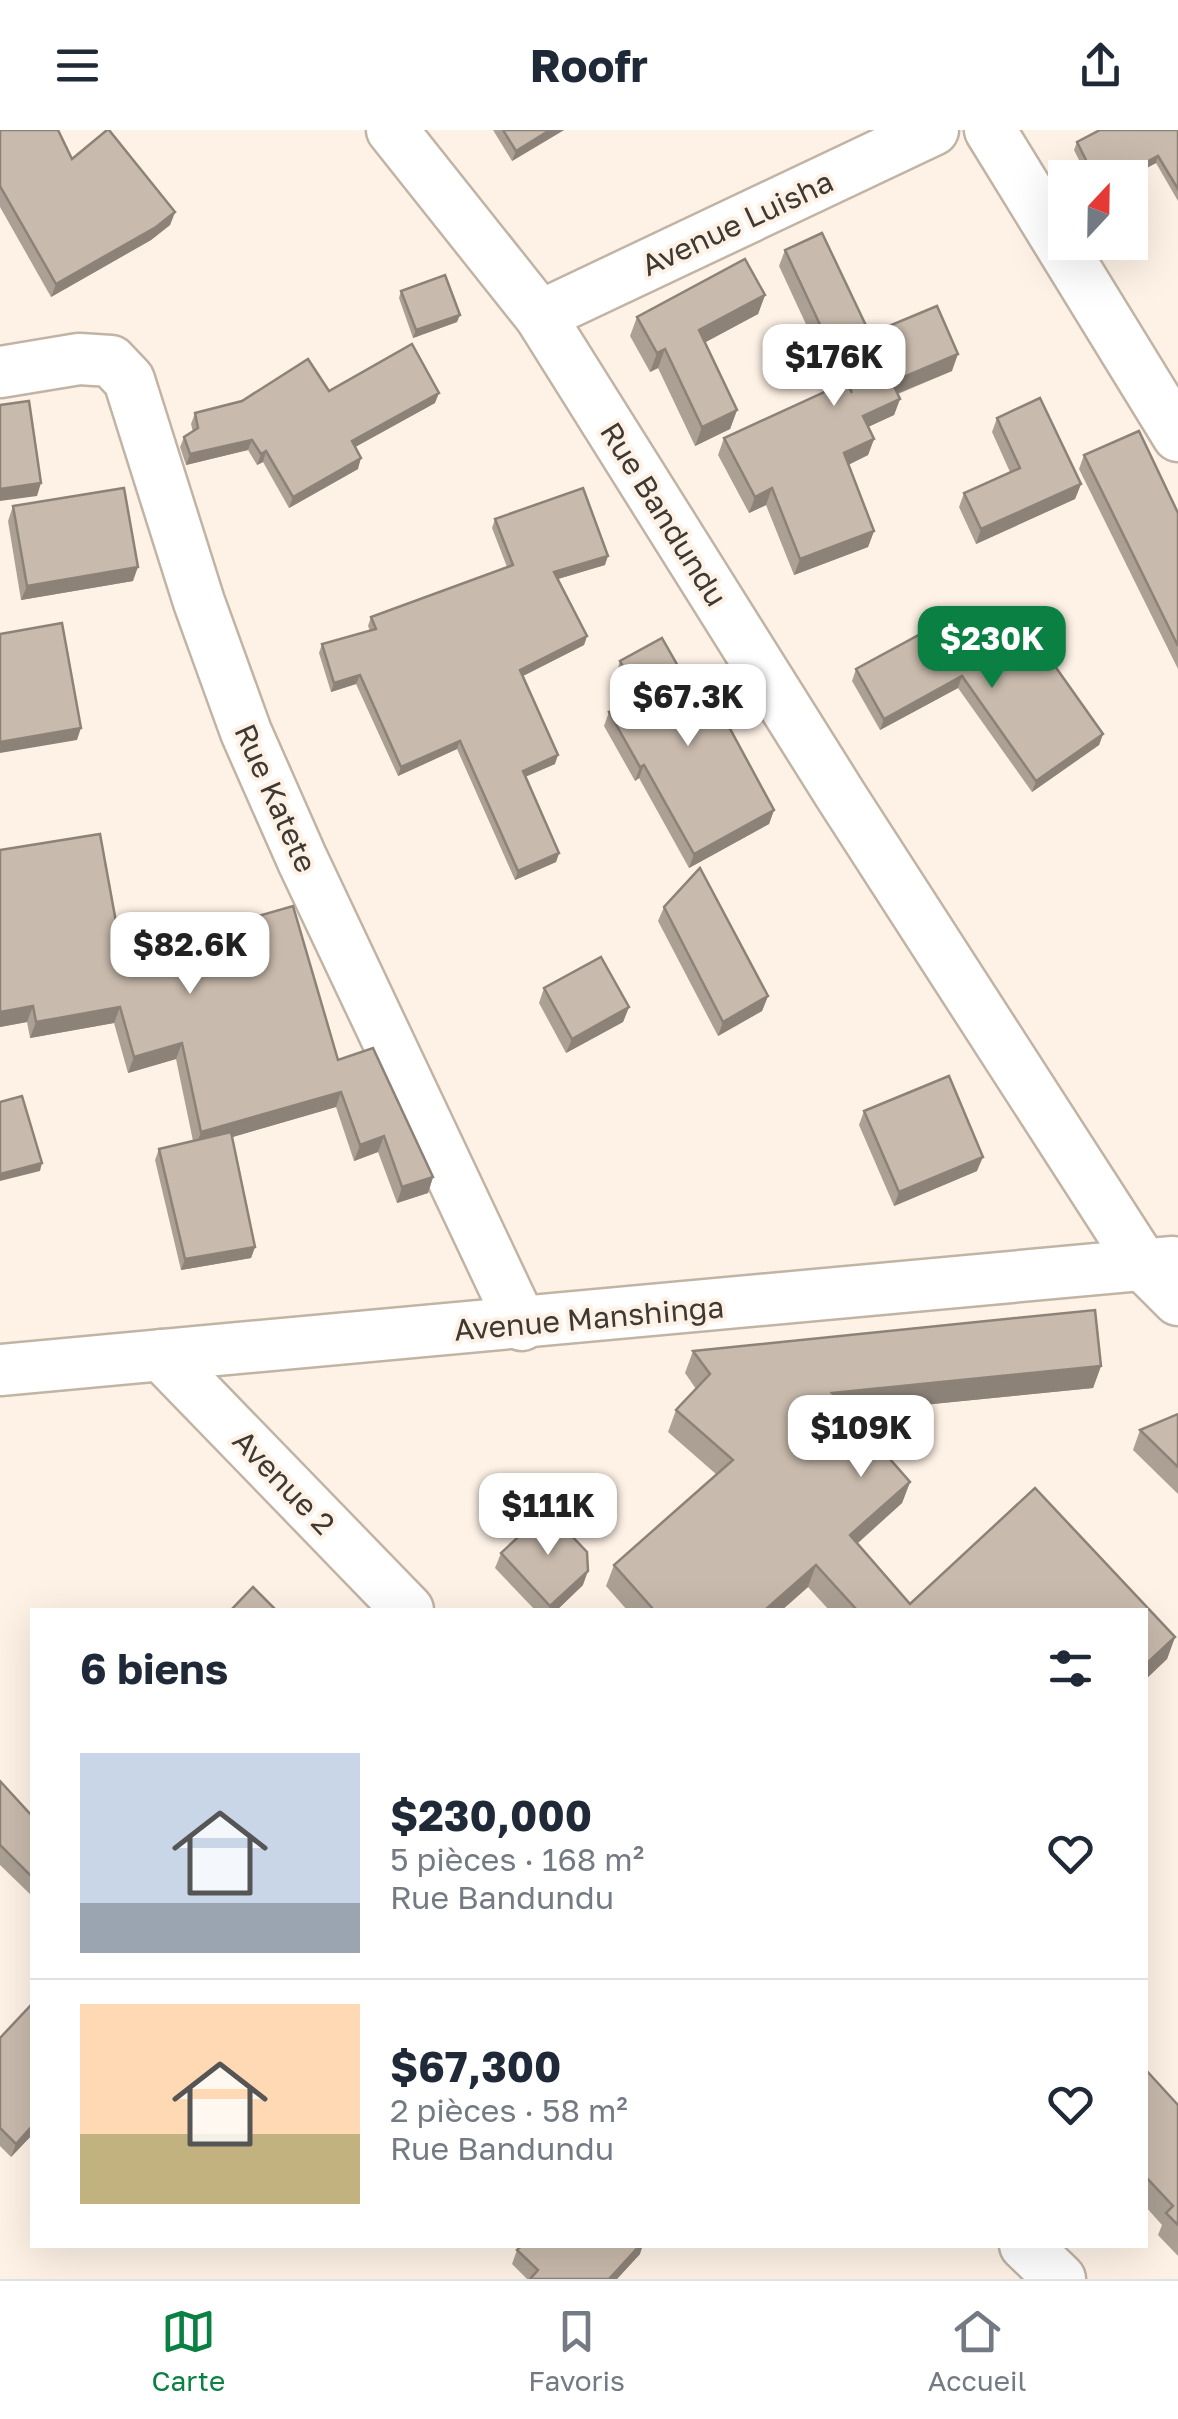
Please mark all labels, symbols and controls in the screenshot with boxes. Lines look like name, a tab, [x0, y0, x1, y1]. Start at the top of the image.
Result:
icon: menu	[50, 38, 105, 93]
text: Roofr	[530, 38, 648, 92]
icon: share	[1073, 38, 1128, 93]
north arrow	[1048, 160, 1148, 260]
map controls	[1048, 160, 1148, 260]
street label: Avenue Luisha	[635, 163, 839, 283]
pin: $176K	[764, 324, 904, 409]
text: $176K	[785, 337, 883, 375]
street label: Rue Bandundu	[593, 415, 735, 613]
pin: $230K	[922, 606, 1062, 691]
text: $230K	[940, 619, 1044, 657]
pin: $67.3K	[607, 664, 769, 749]
text: $67.3K	[632, 677, 744, 715]
street label: Rue Katete	[227, 718, 325, 878]
pin: $82.6K	[109, 912, 271, 997]
text: $82.6K	[132, 925, 248, 963]
street label: Avenue Manshinga	[453, 1288, 725, 1348]
pin: $109K	[791, 1395, 931, 1480]
text: $109K	[810, 1408, 912, 1446]
street label: Avenue 2	[226, 1422, 342, 1542]
pin: $111K	[478, 1473, 618, 1558]
text: $111K	[501, 1486, 595, 1524]
icon: filters	[1043, 1641, 1098, 1696]
text: 6 biens	[80, 1643, 228, 1693]
text: $230,000	[390, 1790, 592, 1840]
icon: home	[160, 1793, 280, 1913]
icon: heart	[1043, 1826, 1098, 1881]
text: 5 pièces · 168 m²	[390, 1840, 644, 1878]
text: Rue Bandundu	[390, 1878, 614, 1916]
text: $67,300	[390, 2041, 561, 2091]
icon: home	[160, 2044, 280, 2164]
icon: heart	[1043, 2077, 1098, 2132]
text: 2 pièces · 58 m²	[390, 2091, 628, 2129]
text: Rue Bandundu	[390, 2129, 614, 2167]
tab: Carte	[152, 2304, 225, 2397]
tab: Favoris	[528, 2304, 625, 2397]
tab: Accueil	[928, 2304, 1026, 2397]

